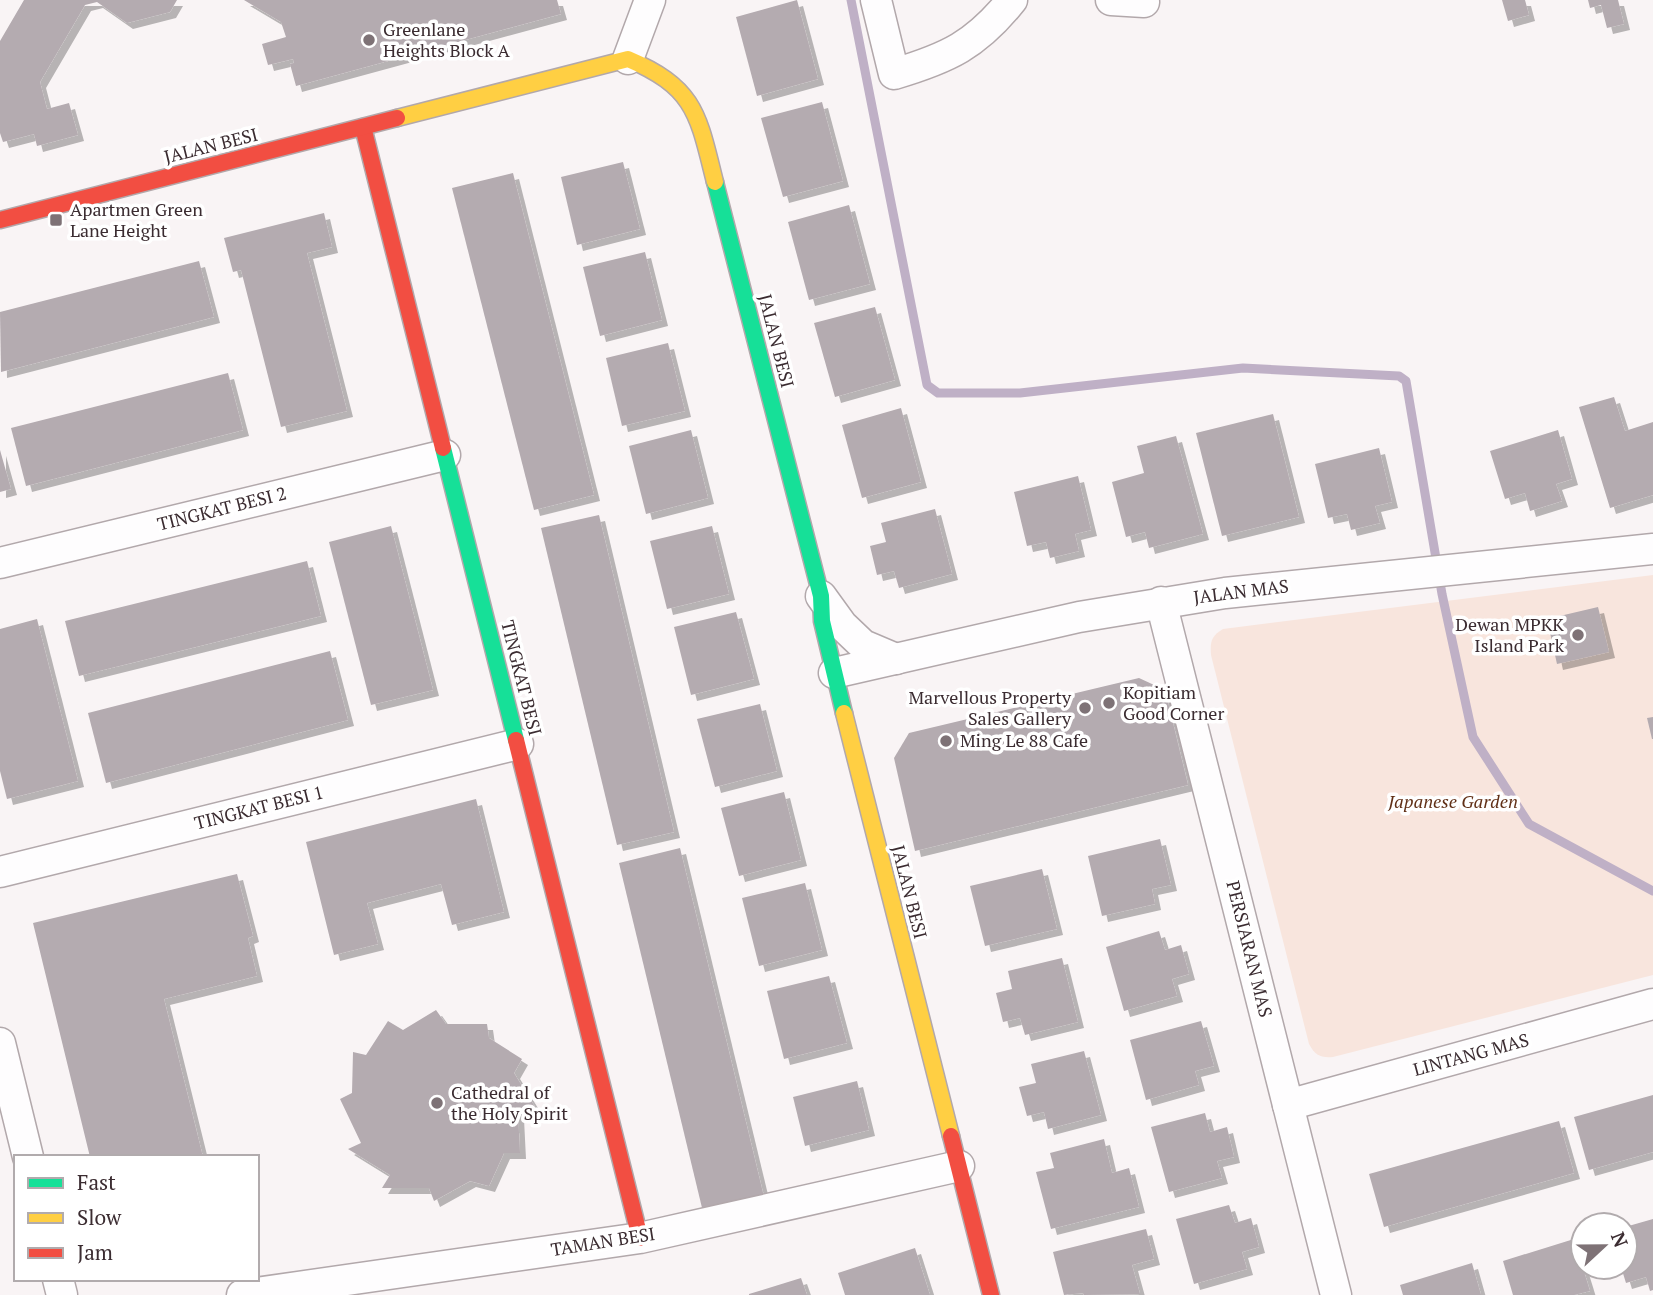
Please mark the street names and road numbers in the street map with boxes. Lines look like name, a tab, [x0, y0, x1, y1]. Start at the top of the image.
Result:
street label: JALAN BESI	[161, 122, 260, 168]
street label: JALAN BESI	[754, 291, 800, 390]
street label: TINGKAT BESI 2	[155, 480, 289, 536]
street label: JALAN MAS	[1192, 573, 1290, 609]
street label: TINGKAT BESI	[496, 618, 548, 738]
street label: TINGKAT BESI 1	[192, 779, 326, 835]
street label: JALAN BESI	[887, 842, 933, 941]
street label: PERSIARAN MAS	[1221, 878, 1279, 1019]
street label: LINTANG MAS	[1410, 1027, 1531, 1081]
street label: TAMAN BESI	[549, 1221, 657, 1261]

